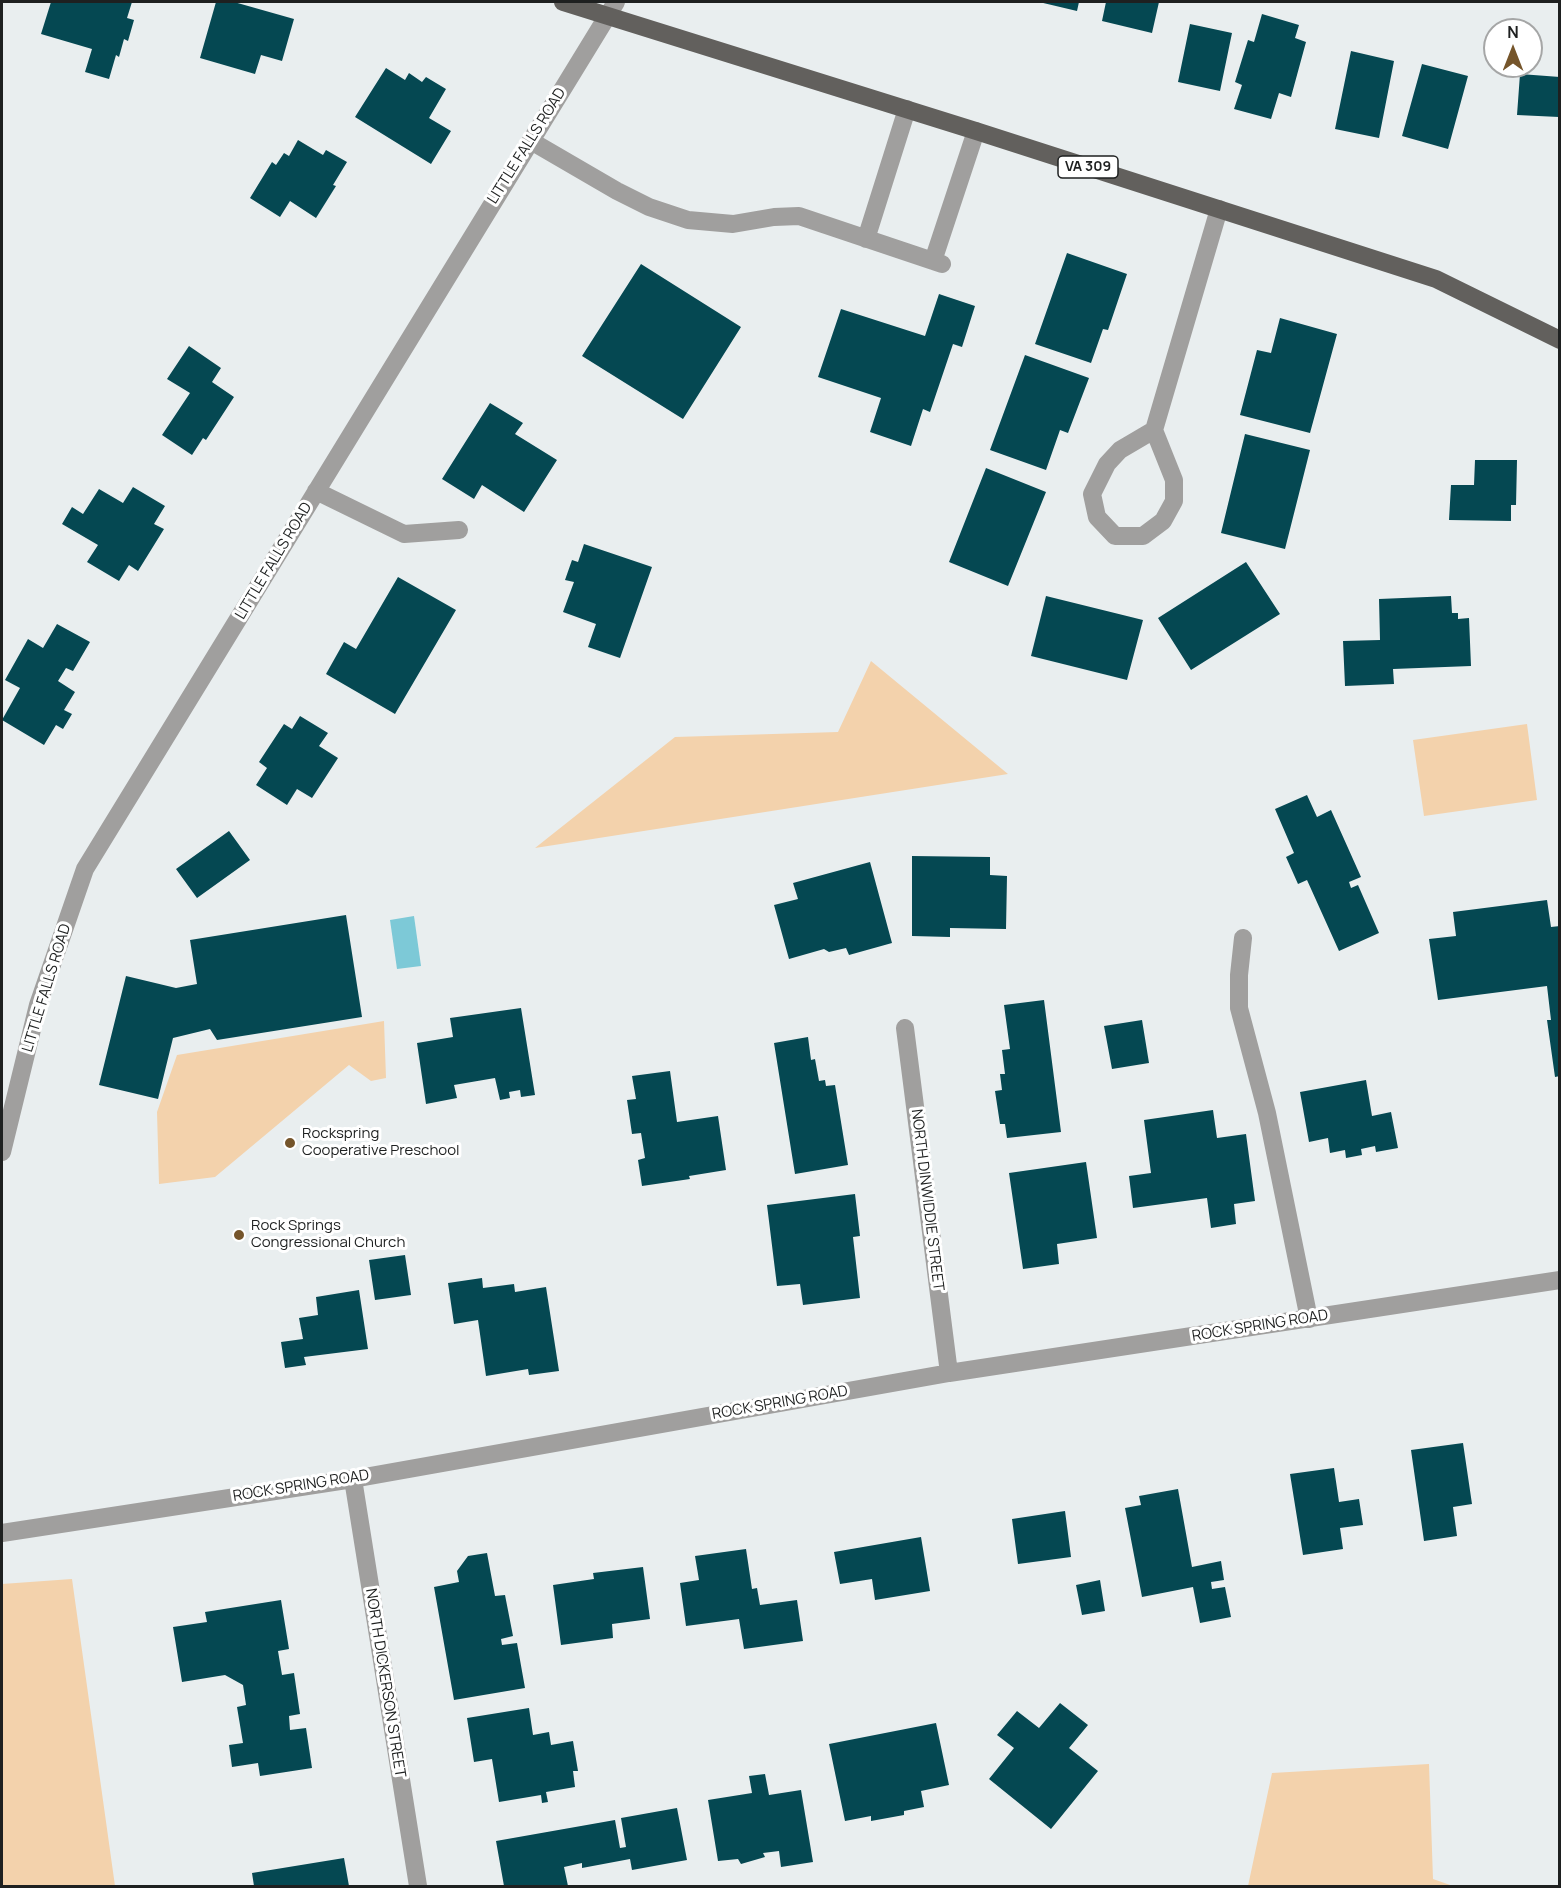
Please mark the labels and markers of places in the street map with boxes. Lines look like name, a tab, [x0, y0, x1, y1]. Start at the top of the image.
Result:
place label: Rockspring Cooperative Preschool	[302, 1125, 460, 1160]
marker: Rockspring Cooperative Preschool	[283, 1136, 297, 1150]
place label: Rock Springs Congressional Church	[251, 1217, 405, 1252]
marker: Rock Springs Congressional Church	[232, 1228, 246, 1242]

